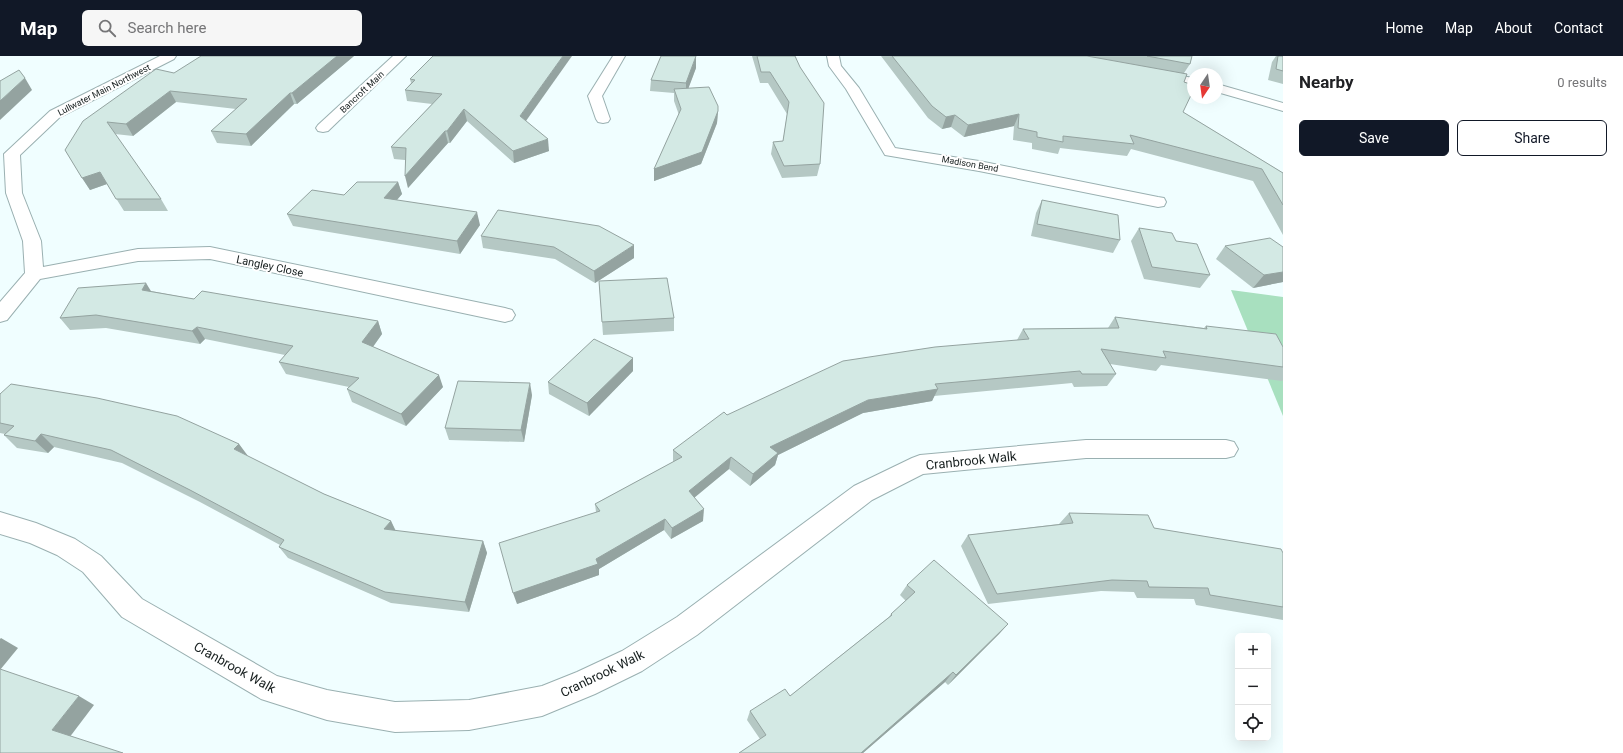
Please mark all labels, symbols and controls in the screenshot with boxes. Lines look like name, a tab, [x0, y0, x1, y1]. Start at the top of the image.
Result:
search box	[82, 10, 362, 46]
text: Map	[20, 17, 58, 40]
icon: search	[96, 17, 118, 39]
text: Search here	[128, 19, 206, 37]
text: Home	[1385, 20, 1423, 36]
text: Map	[1445, 20, 1473, 36]
text: About	[1495, 20, 1532, 36]
text: Contact	[1554, 20, 1603, 36]
street label: Lullwater Main Northwest	[56, 62, 152, 118]
north arrow	[1187, 68, 1223, 104]
street label: Bancroft Main	[338, 69, 386, 115]
text: Nearby	[1299, 72, 1354, 92]
text: 0 results	[1557, 75, 1607, 90]
button: Save	[1299, 120, 1449, 156]
button: Share	[1457, 120, 1607, 156]
street label: Madison Bend	[941, 154, 999, 174]
street label: Langley Close	[235, 253, 305, 280]
street label: Cranbrook Walk	[925, 448, 1018, 473]
map controls	[1235, 633, 1271, 741]
button: +	[1235, 633, 1271, 669]
street label: Cranbrook Walk	[191, 639, 279, 696]
street label: Cranbrook Walk	[558, 647, 647, 700]
button: −	[1235, 669, 1271, 705]
button: locate	[1235, 705, 1271, 741]

